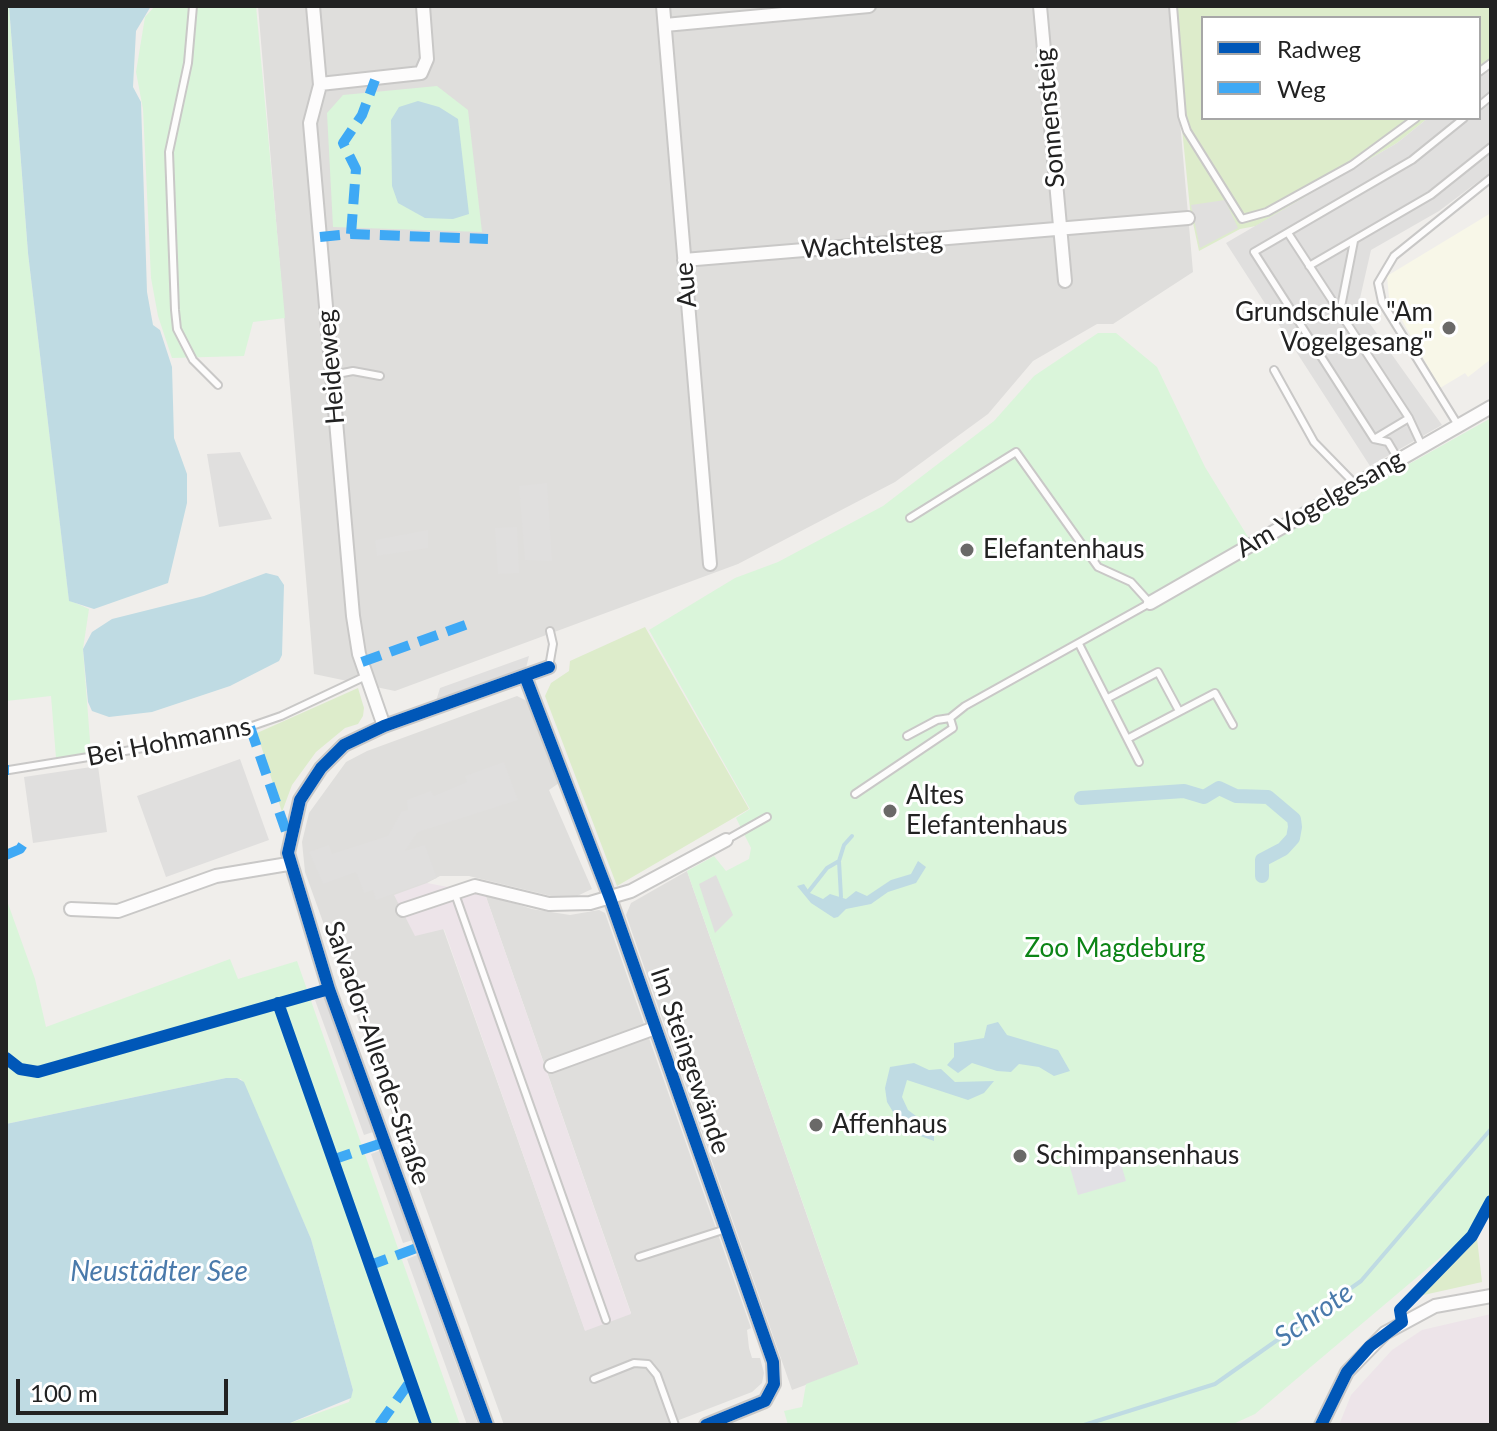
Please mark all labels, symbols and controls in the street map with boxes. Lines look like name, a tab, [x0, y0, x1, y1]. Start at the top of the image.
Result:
legend	[1201, 16, 1481, 120]
text: Radweg	[1277, 34, 1361, 63]
street label: Sonnensteig	[1028, 47, 1072, 189]
text: Weg	[1277, 74, 1326, 103]
street label: Wachtelsteg	[800, 224, 944, 266]
street label: Aue	[668, 261, 704, 309]
place label: Grundschule "Am Vogelgesang"	[1235, 297, 1433, 358]
street label: Heideweg	[310, 308, 352, 426]
marker: Grundschule "Am Vogelgesang"	[1440, 319, 1458, 337]
street label: Am Vogelgesang	[1231, 443, 1409, 565]
place label: Elefantenhaus	[983, 534, 1145, 566]
marker: Elefantenhaus	[958, 541, 976, 559]
street label: Bei Hohmanns	[84, 711, 254, 773]
place label: Altes Elefantenhaus	[906, 780, 1068, 842]
marker: Altes Elefantenhaus	[881, 802, 899, 820]
street label: Salvador-Allende-Straße	[317, 917, 437, 1189]
park label: Zoo Magdeburg	[1024, 933, 1206, 965]
street label: Im Steingewände	[643, 964, 737, 1158]
place label: Affenhaus	[832, 1109, 947, 1141]
marker: Affenhaus	[807, 1116, 825, 1134]
place label: Schimpansenhaus	[1036, 1140, 1239, 1172]
marker: Schimpansenhaus	[1011, 1147, 1029, 1165]
water label: Neustädter See	[70, 1255, 248, 1289]
water label: Schrote	[1268, 1276, 1360, 1354]
scale bar	[20, 1363, 232, 1413]
text: 100 m	[30, 1378, 98, 1407]

